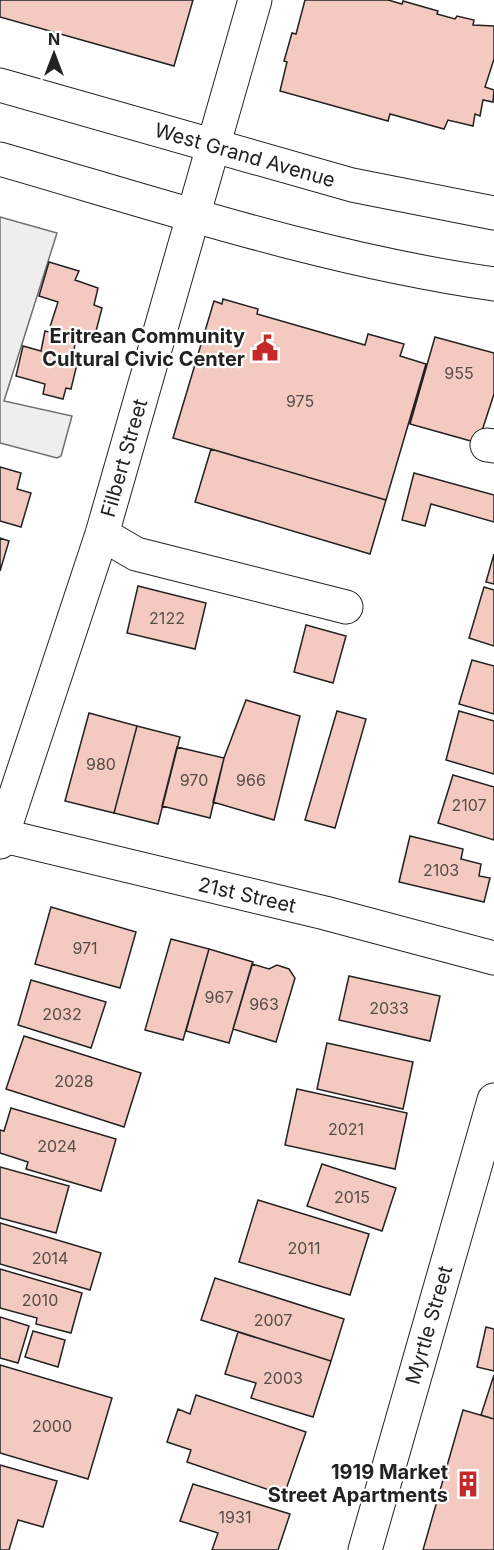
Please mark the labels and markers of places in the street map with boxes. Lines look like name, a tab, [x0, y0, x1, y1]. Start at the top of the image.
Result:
place label: Eritrean Community Cultural Civic Center	[42, 324, 245, 371]
public building icon: Eritrean Community Cultural Civic Center	[250, 333, 280, 363]
place label: 1919 Market Street Apartments	[268, 1460, 448, 1507]
building icon: 1919 Market Street Apartments	[453, 1469, 483, 1499]

